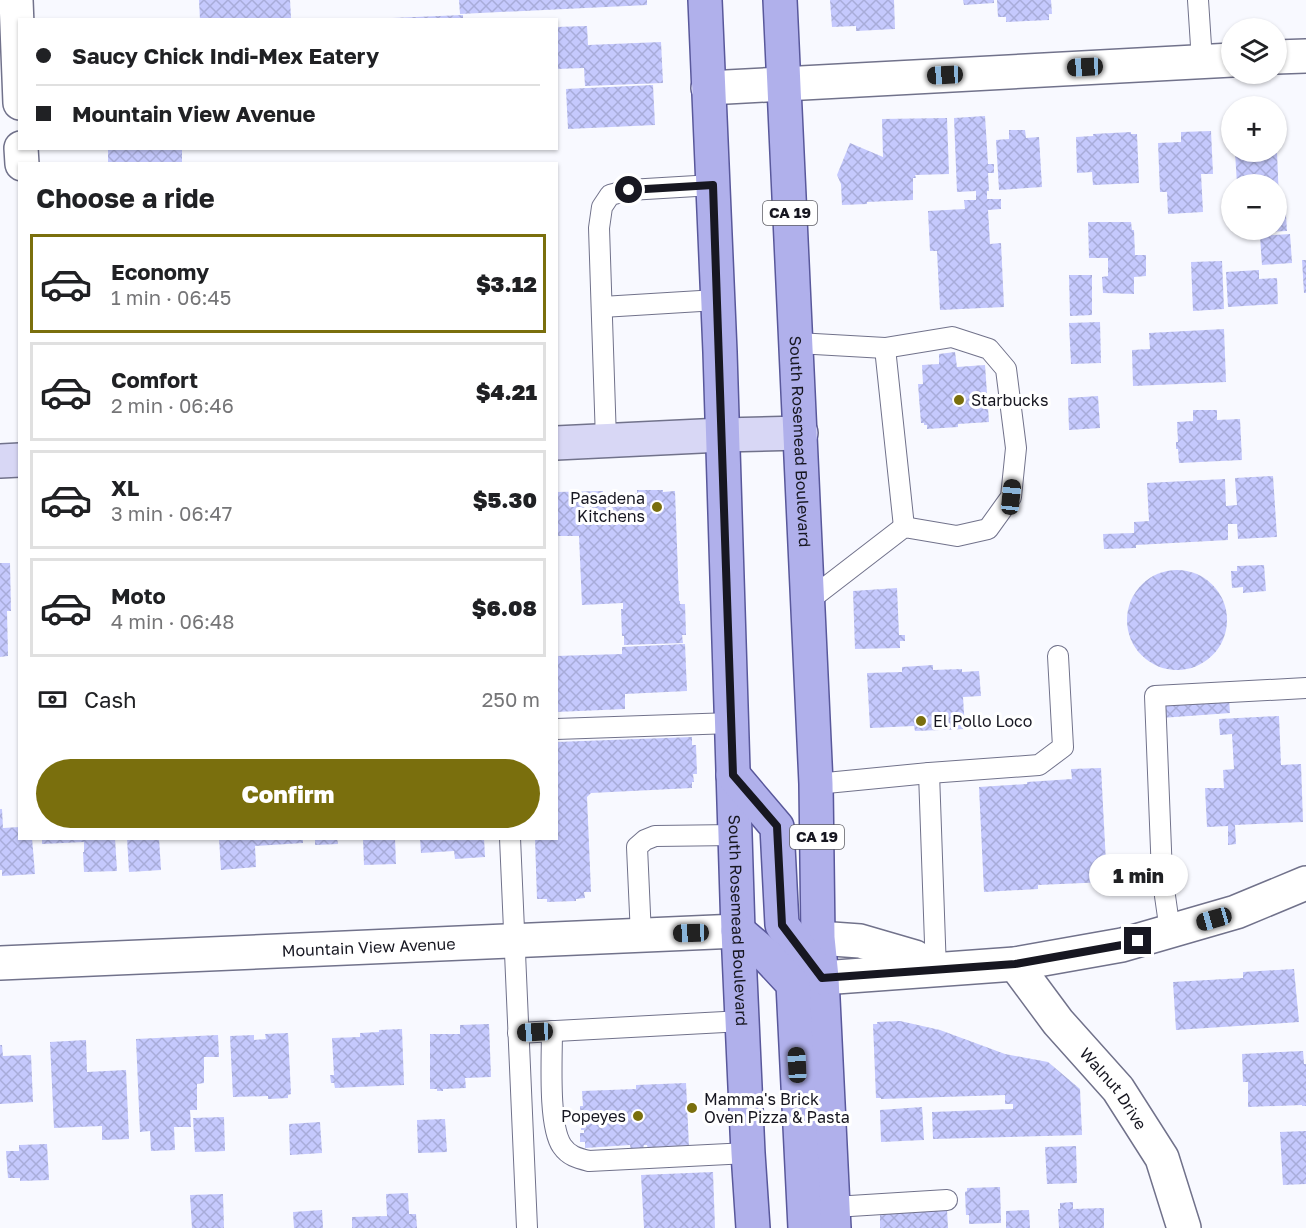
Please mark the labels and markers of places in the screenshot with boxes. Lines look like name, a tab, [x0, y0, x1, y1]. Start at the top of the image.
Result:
place label: Starbucks	[971, 390, 1048, 410]
marker: Starbucks	[952, 393, 966, 407]
place label: Pasadena Kitchens	[570, 488, 645, 526]
marker: Pasadena Kitchens	[650, 500, 664, 514]
place label: El Pollo Loco	[933, 711, 1032, 731]
marker: El Pollo Loco	[914, 714, 928, 728]
place label: Mamma's Brick Oven Pizza & Pasta	[704, 1089, 850, 1127]
marker: Mamma's Brick Oven Pizza & Pasta	[685, 1101, 699, 1115]
place label: Popeyes	[561, 1106, 626, 1126]
marker: Popeyes	[631, 1109, 645, 1123]

